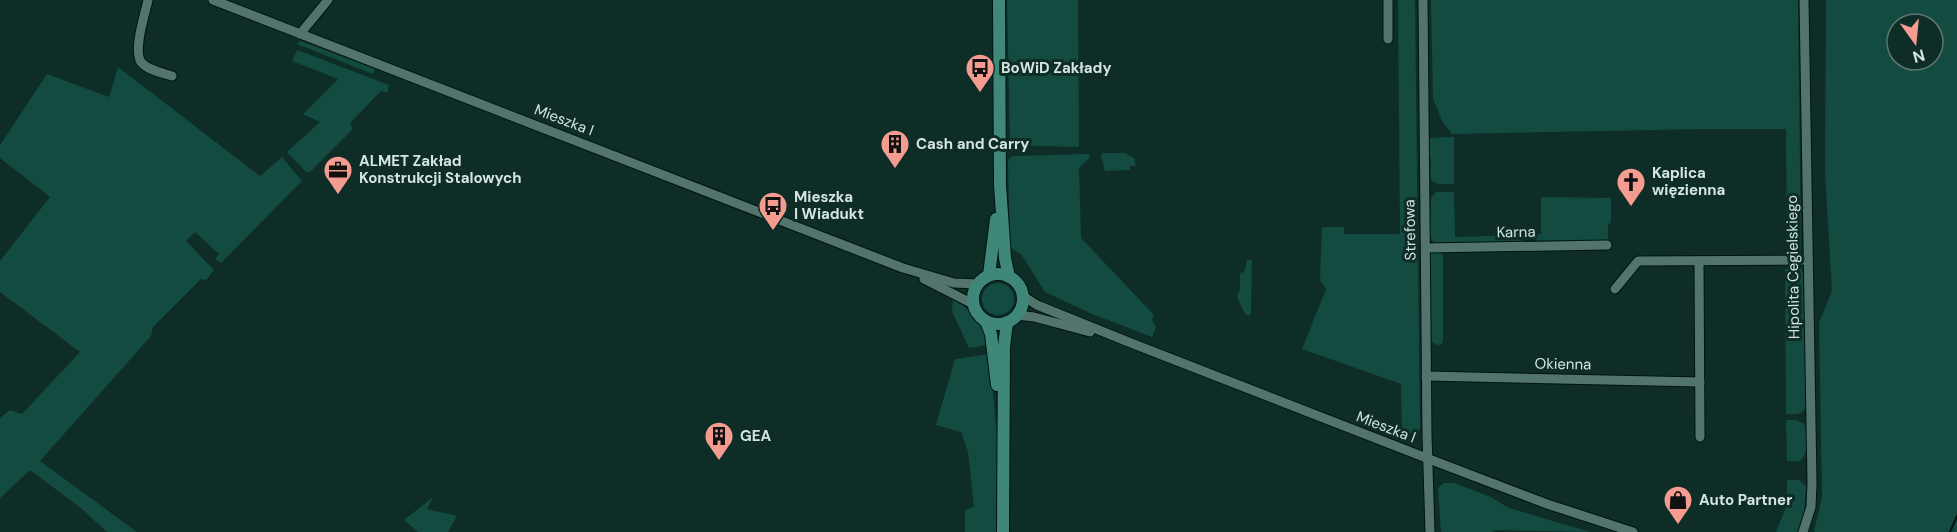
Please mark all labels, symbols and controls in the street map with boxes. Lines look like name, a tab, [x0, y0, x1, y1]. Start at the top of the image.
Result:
north arrow	[1885, 12, 1945, 72]
text: N	[1910, 44, 1927, 68]
bus stop icon: BoWiD Zakłady	[964, 52, 996, 94]
place label: BoWiD Zakłady	[1001, 58, 1111, 78]
street label: Mieszka I	[531, 100, 597, 140]
building icon: Cash and Carry	[879, 128, 911, 170]
place label: Cash and Carry	[916, 134, 1029, 154]
place label: ALMET Zakład Konstrukcji Stalowych	[359, 151, 521, 188]
office icon: ALMET Zakład Konstrukcji Stalowych	[322, 154, 354, 196]
place label: Kaplica więzienna	[1652, 163, 1725, 200]
church icon: Kaplica więzienna	[1615, 166, 1647, 208]
place label: Mieszka I Wiadukt	[794, 187, 864, 224]
bus stop icon: Mieszka I Wiadukt	[757, 190, 789, 232]
street label: Hipolita Cegielskiego	[1782, 195, 1804, 339]
street label: Strefowa	[1399, 199, 1421, 261]
street label: Karna	[1496, 222, 1536, 242]
street label: Okienna	[1534, 354, 1592, 374]
street label: Mieszka I	[1353, 407, 1419, 447]
building icon: GEA	[703, 420, 735, 462]
place label: GEA	[740, 426, 771, 446]
shop icon: Auto Partner	[1662, 484, 1694, 526]
place label: Auto Partner	[1699, 490, 1792, 510]

